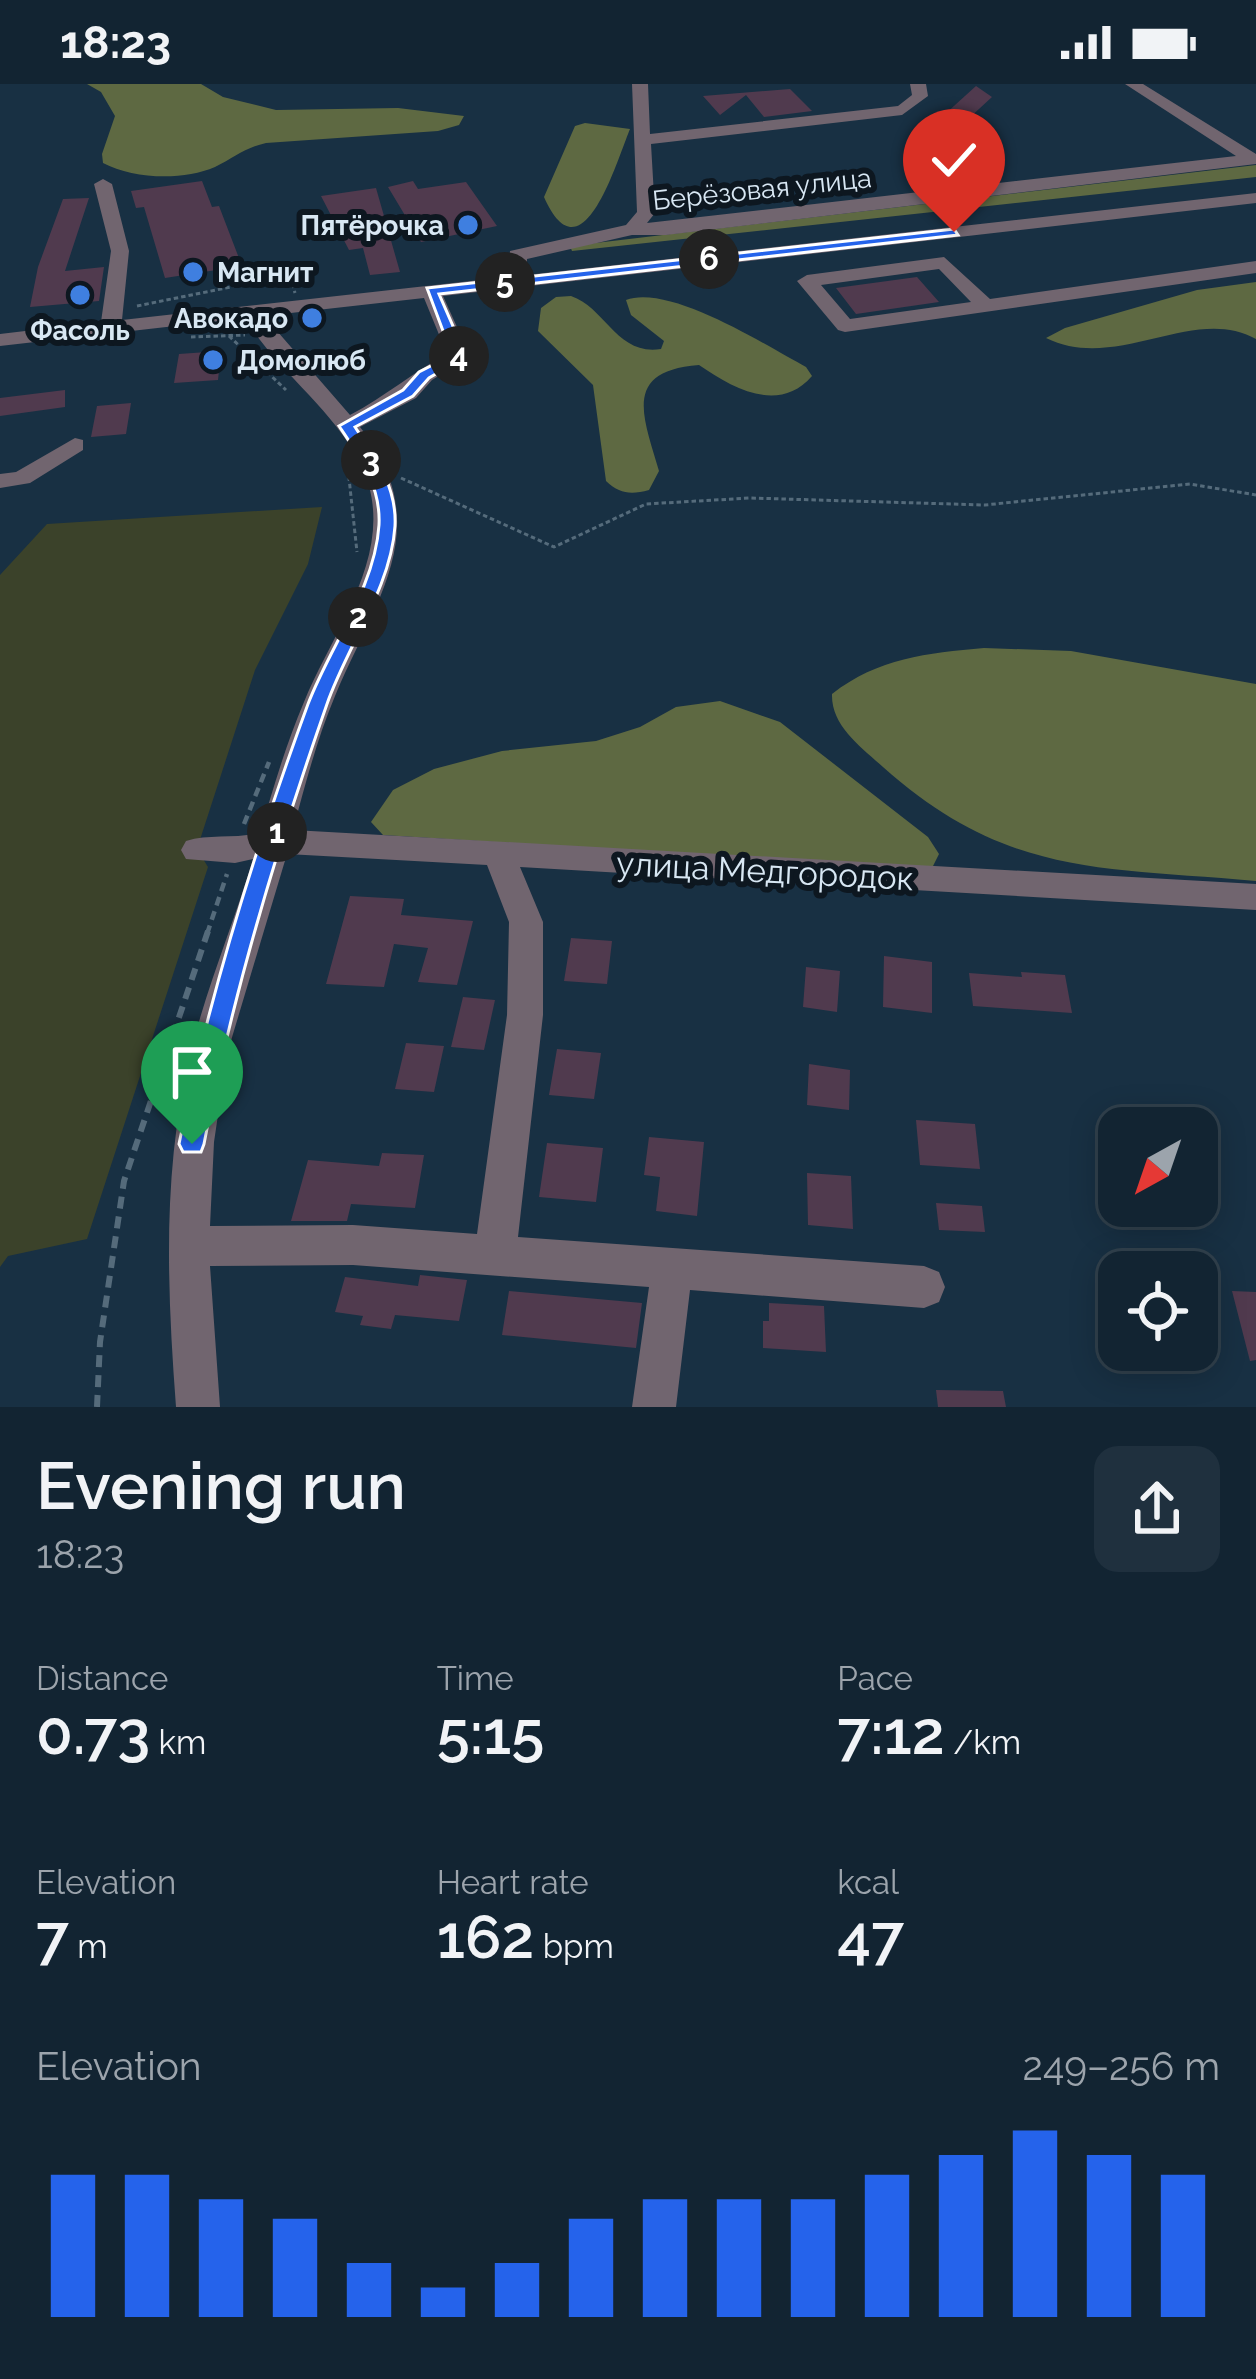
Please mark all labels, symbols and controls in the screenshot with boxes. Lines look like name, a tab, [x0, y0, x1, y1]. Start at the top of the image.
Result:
text: 18:23	[60, 16, 171, 69]
pin	[903, 109, 1005, 232]
icon: check	[921, 127, 987, 193]
street label: Берёзовая улица	[651, 162, 873, 216]
place label: Пятёрочка	[301, 210, 444, 241]
marker: Пятёрочка	[455, 212, 481, 238]
pin: 6	[679, 229, 739, 289]
text: 6	[699, 239, 719, 278]
pin: 5	[475, 252, 535, 312]
place label: Магнит	[217, 257, 314, 288]
marker: Магнит	[180, 259, 206, 285]
text: 5	[496, 262, 514, 301]
marker: Фасоль	[67, 282, 93, 308]
place label: Авокадо	[174, 303, 288, 334]
marker: Авокадо	[299, 305, 325, 331]
place label: Фасоль	[30, 315, 130, 346]
pin: 4	[429, 326, 489, 386]
text: 4	[450, 336, 468, 375]
place label: Домолюб	[237, 345, 366, 376]
marker: Домолюб	[200, 347, 226, 373]
pin: 3	[341, 430, 401, 490]
text: 3	[362, 440, 380, 479]
pin: 2	[328, 587, 388, 647]
text: 2	[349, 597, 367, 636]
pin: 1	[247, 802, 307, 862]
text: 1	[269, 812, 285, 851]
street label: улица Медгородок	[615, 844, 915, 898]
pin	[141, 1021, 243, 1144]
icon: arrive	[159, 1039, 225, 1105]
north arrow	[1098, 1107, 1218, 1227]
map controls	[1098, 1107, 1218, 1371]
button: locate	[1098, 1251, 1218, 1371]
button: share	[1094, 1446, 1220, 1572]
text: Evening run	[36, 1447, 406, 1524]
text: 18:23	[36, 1531, 124, 1577]
text: Distance	[36, 1659, 168, 1698]
text: Time	[437, 1659, 514, 1698]
text: Pace	[837, 1659, 913, 1698]
text: 0.73	[36, 1698, 150, 1768]
text: 5:15	[437, 1698, 544, 1768]
text: 7:12	[837, 1698, 945, 1768]
text: km	[150, 1723, 206, 1762]
text: /km	[945, 1723, 1021, 1762]
text: Elevation	[36, 1863, 176, 1902]
text: Heart rate	[437, 1863, 589, 1902]
text: kcal	[837, 1863, 899, 1902]
text: 7	[36, 1902, 69, 1972]
text: 162	[437, 1902, 534, 1972]
text: 47	[837, 1902, 904, 1972]
text: m	[69, 1927, 108, 1966]
text: bpm	[534, 1927, 614, 1966]
text: Elevation	[36, 2043, 202, 2089]
text: 249–256 m	[1023, 2043, 1220, 2089]

